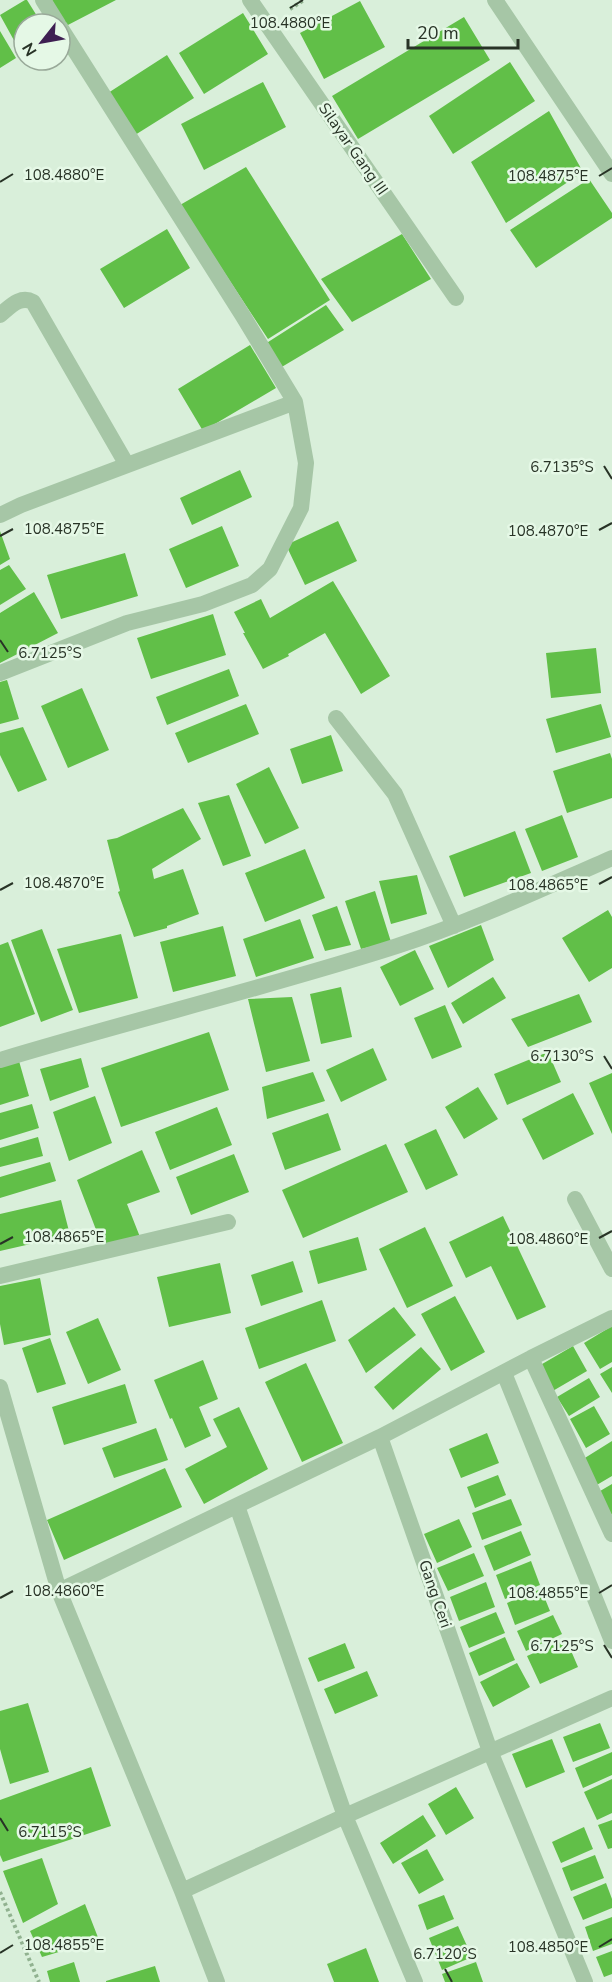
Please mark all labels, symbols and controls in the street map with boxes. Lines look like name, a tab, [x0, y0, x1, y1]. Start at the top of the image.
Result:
north arrow	[12, 12, 72, 72]
scale bar	[408, 12, 518, 50]
text: 108.4880°E	[250, 13, 330, 33]
text: 20 m	[417, 21, 459, 45]
text: N	[17, 38, 43, 60]
street label: Silayar Gang III	[313, 98, 393, 200]
text: 108.4880°E	[24, 165, 104, 185]
text: 108.4875°E	[508, 166, 588, 186]
text: 6.7135°S	[530, 457, 594, 477]
text: 108.4875°E	[24, 519, 104, 539]
text: 108.4870°E	[508, 521, 588, 541]
text: 6.7125°S	[18, 643, 82, 663]
text: 108.4870°E	[24, 873, 104, 893]
text: 108.4865°E	[508, 875, 588, 895]
text: 6.7130°S	[530, 1046, 594, 1066]
text: 108.4865°E	[24, 1227, 104, 1247]
text: 108.4860°E	[508, 1229, 588, 1249]
street label: Gang Ceri	[413, 1557, 457, 1631]
text: 108.4860°E	[24, 1581, 104, 1601]
text: 108.4855°E	[508, 1583, 588, 1603]
text: 6.7125°S	[530, 1636, 594, 1656]
text: 6.7115°S	[18, 1822, 82, 1842]
text: 108.4855°E	[24, 1935, 104, 1955]
text: 108.4850°E	[508, 1937, 588, 1957]
text: 6.7120°S	[413, 1944, 477, 1964]

